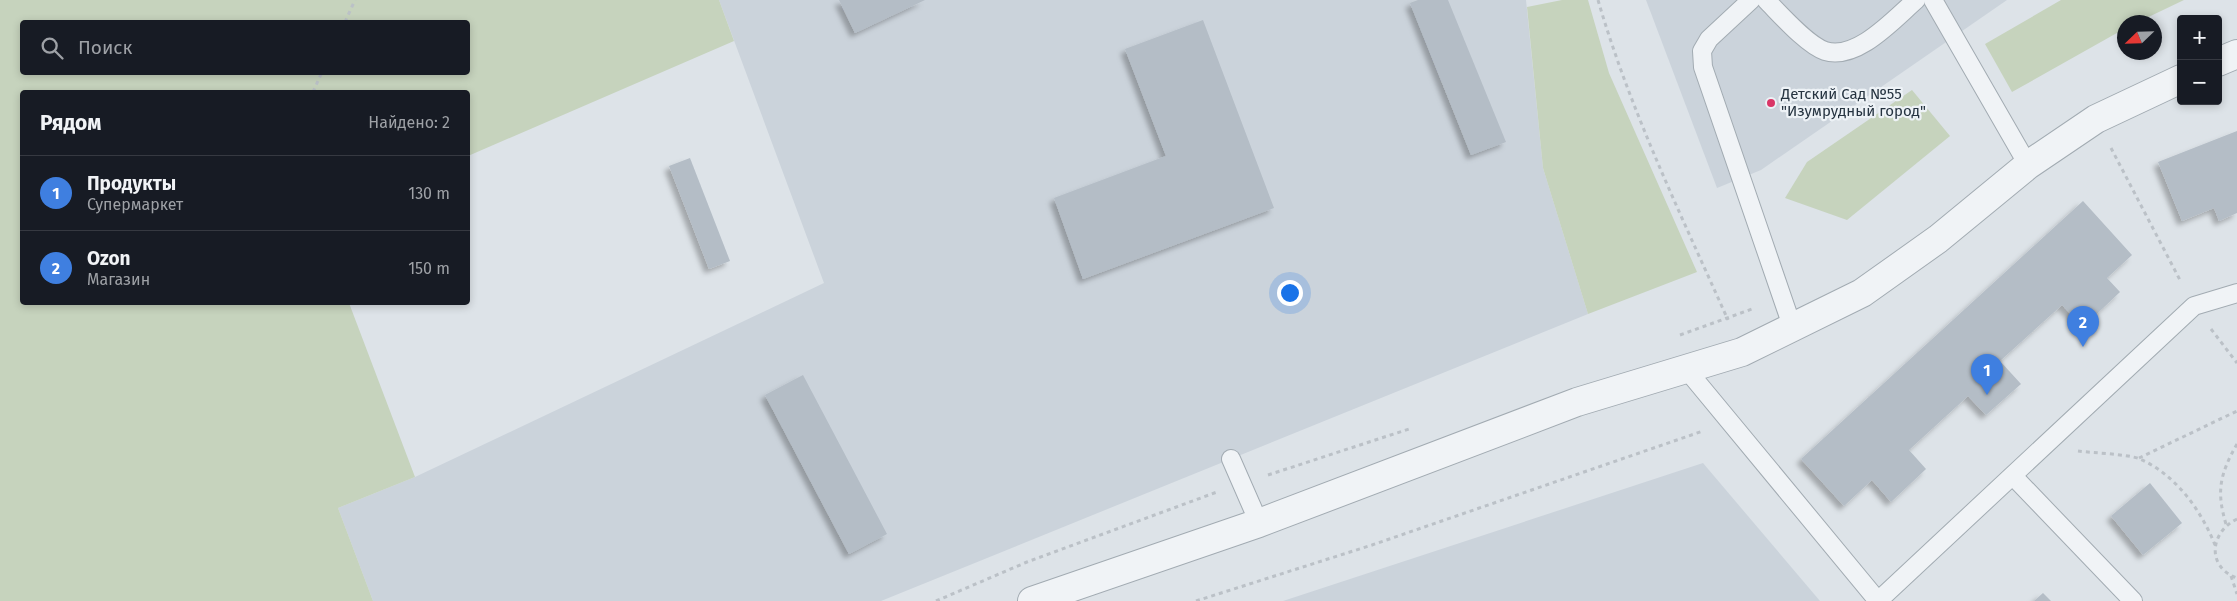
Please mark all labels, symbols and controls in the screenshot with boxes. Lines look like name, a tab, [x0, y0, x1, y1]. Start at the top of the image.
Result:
north arrow	[2117, 15, 2162, 60]
map controls	[2177, 15, 2222, 105]
button: +	[2177, 15, 2222, 60]
search box	[20, 20, 470, 75]
icon: search	[38, 34, 66, 62]
text: Поиск	[78, 36, 132, 59]
button: −	[2177, 60, 2222, 105]
place label: Детский Сад №55 "Изумрудный город"	[1780, 85, 1926, 120]
marker: Детский Сад №55 "Изумрудный город"	[1765, 97, 1777, 109]
text: Рядом	[40, 110, 101, 136]
text: Найдено: 2	[368, 113, 450, 132]
text: Продукты	[87, 172, 176, 195]
text: 1	[52, 184, 60, 203]
text: 130 m	[408, 184, 450, 203]
text: Супермаркет	[87, 195, 183, 214]
text: Ozon	[87, 247, 131, 270]
text: 2	[52, 259, 60, 278]
text: 150 m	[408, 259, 450, 278]
text: Магазин	[87, 270, 150, 289]
your location	[1277, 280, 1303, 306]
pin: 2	[2067, 306, 2099, 347]
pin: 1	[1971, 354, 2003, 395]

